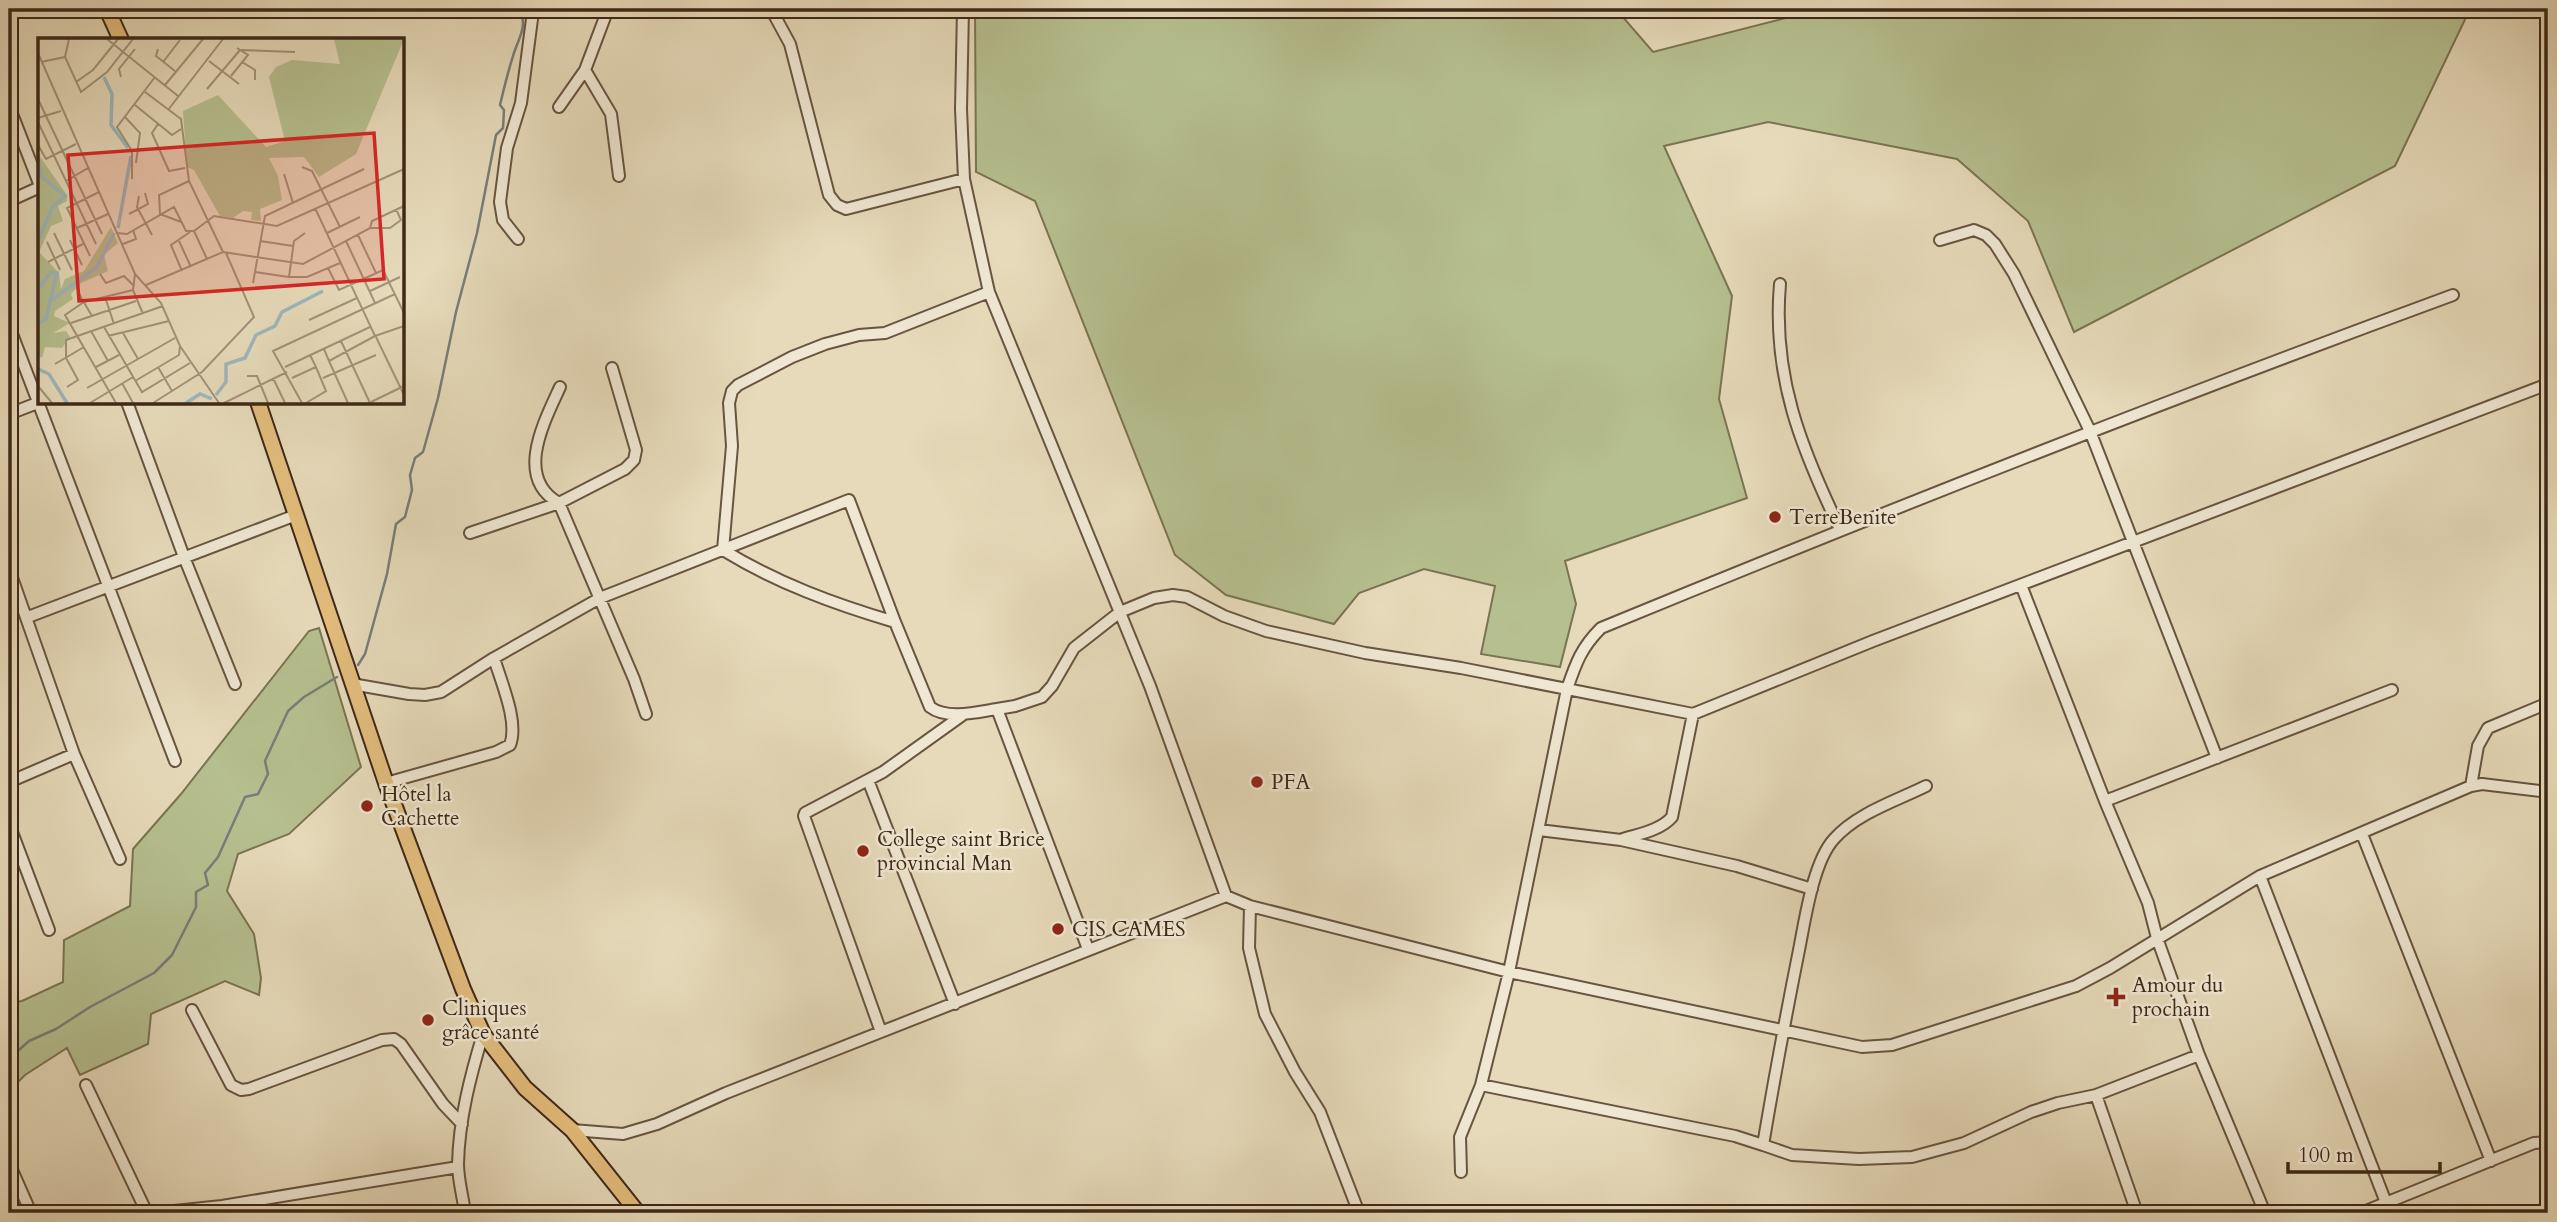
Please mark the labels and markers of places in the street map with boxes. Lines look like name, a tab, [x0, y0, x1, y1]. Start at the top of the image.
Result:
place label: TerreBenite	[1789, 503, 1897, 532]
marker: TerreBenite	[1767, 509, 1783, 525]
place label: PFA	[1271, 768, 1310, 797]
marker: PFA	[1249, 774, 1265, 790]
place label: Hôtel la Cachette	[381, 780, 460, 833]
marker: Hôtel la Cachette	[359, 798, 375, 814]
place label: College saint Brice provincial Man	[877, 825, 1045, 878]
marker: College saint Brice provincial Man	[855, 843, 871, 859]
place label: CIS CAMES	[1072, 915, 1186, 944]
marker: CIS CAMES	[1050, 921, 1066, 937]
place label: Amour du prochain	[2132, 971, 2224, 1024]
marker: Amour du prochain	[2106, 987, 2126, 1007]
place label: Cliniques grâce santé	[442, 994, 539, 1047]
marker: Cliniques grâce santé	[420, 1012, 436, 1028]

